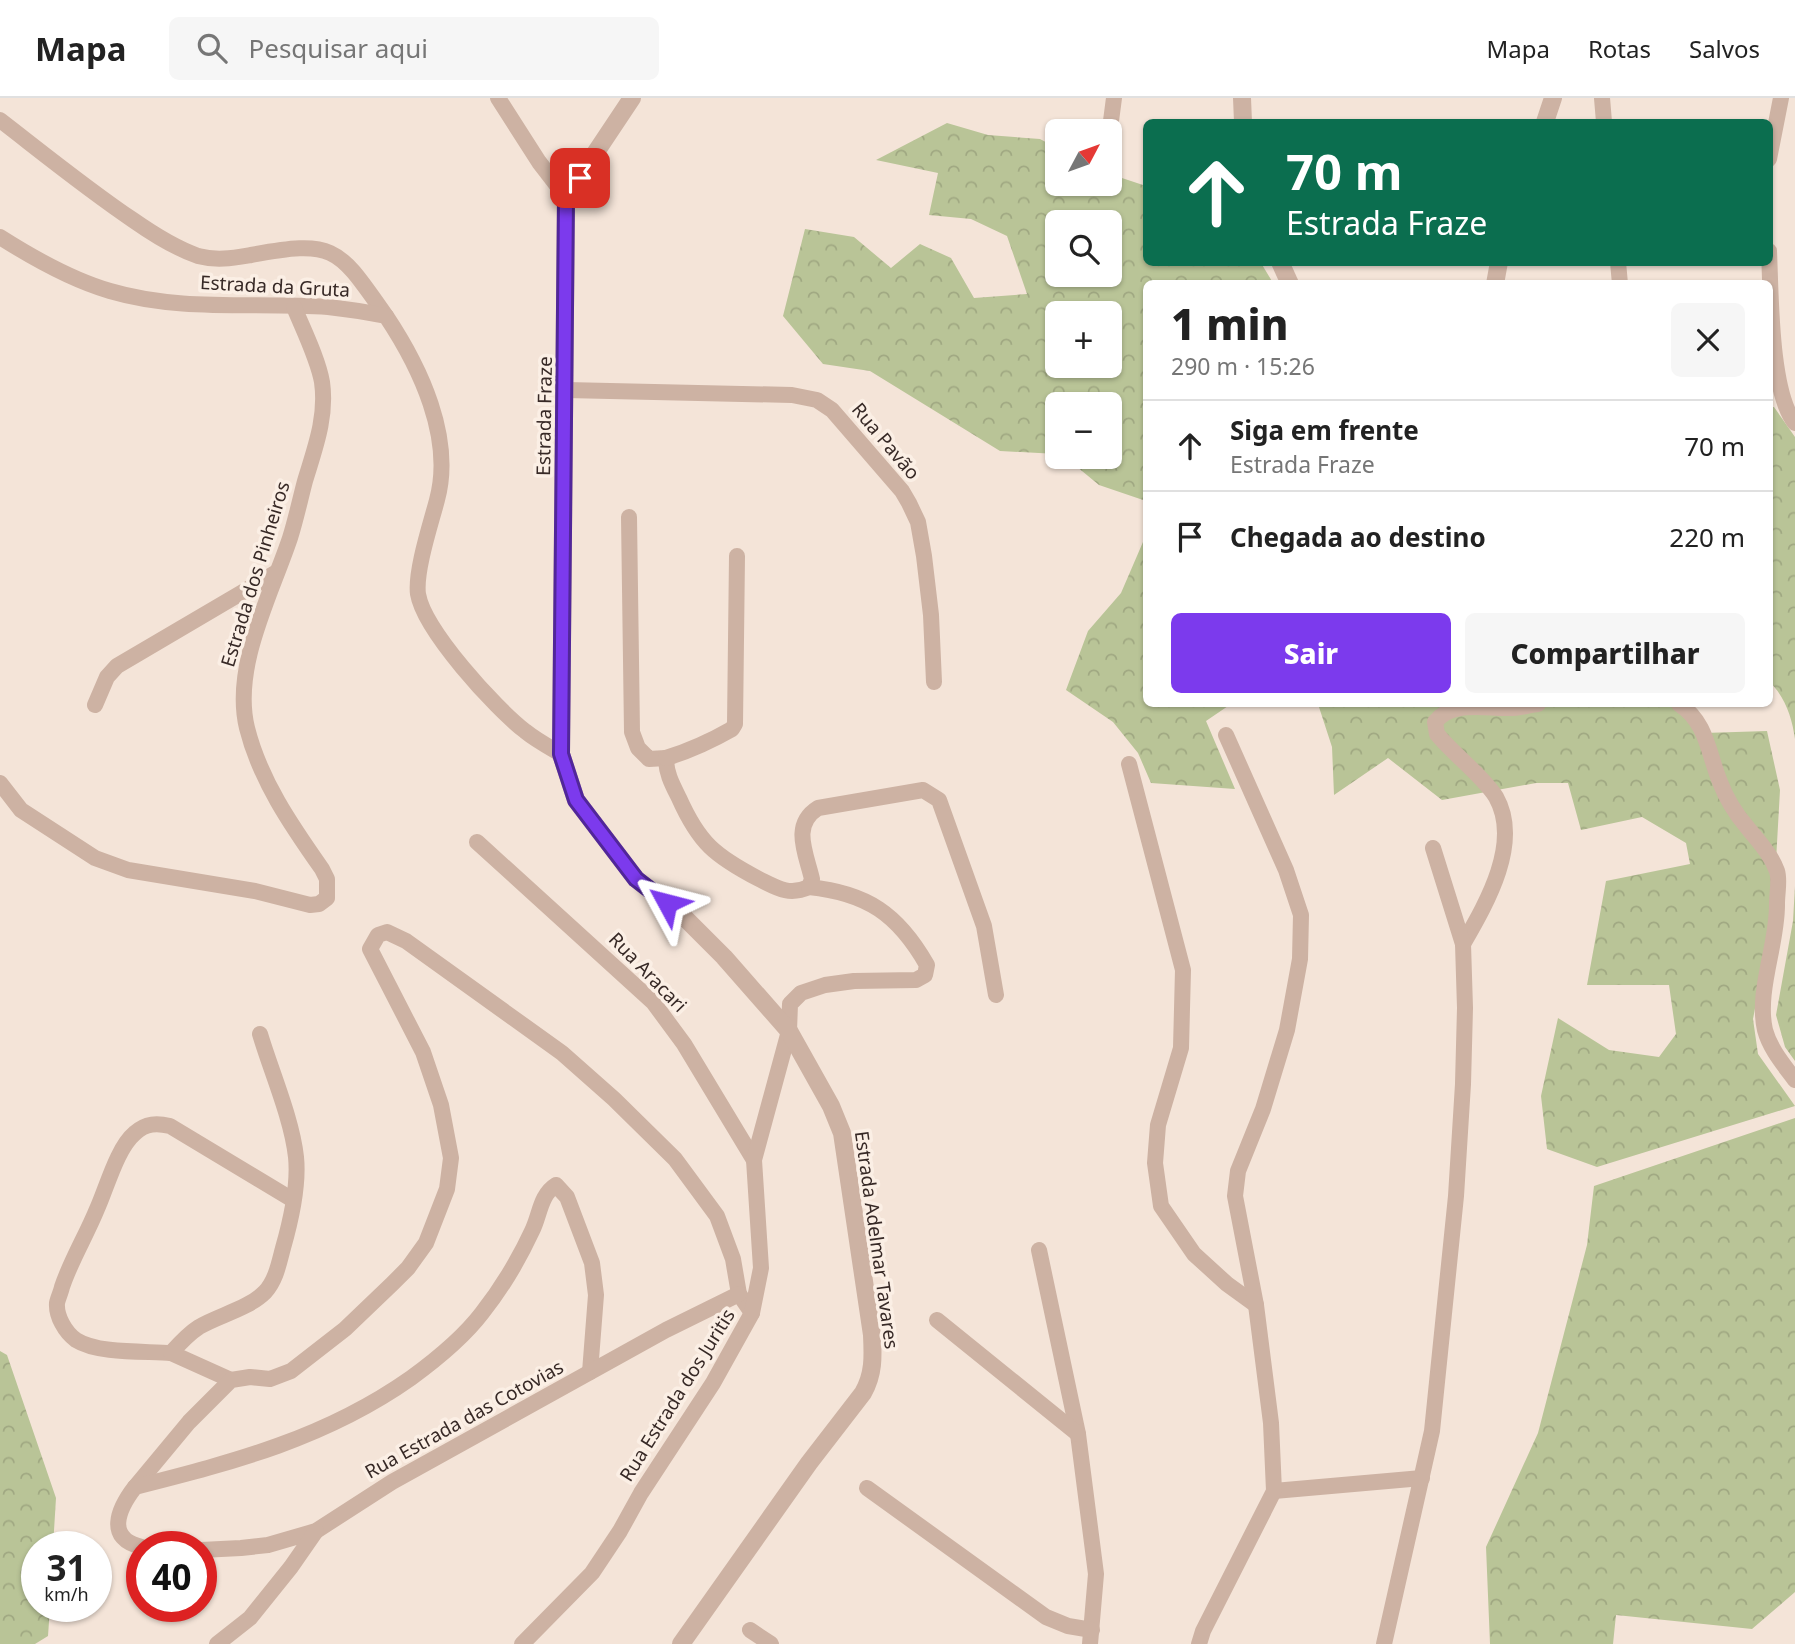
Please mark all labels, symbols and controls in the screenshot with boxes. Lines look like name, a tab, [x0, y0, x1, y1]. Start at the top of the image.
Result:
search box	[169, 17, 659, 80]
text: Mapa	[35, 26, 127, 71]
icon: search	[193, 29, 231, 67]
text: Pesquisar aqui	[249, 30, 428, 66]
text: Mapa	[1486, 32, 1550, 65]
text: Rotas	[1588, 32, 1651, 65]
text: Salvos	[1689, 32, 1760, 65]
north arrow	[1045, 119, 1122, 196]
map controls	[1045, 119, 1122, 469]
text: 70 m	[1286, 138, 1403, 204]
icon: ahead	[1171, 147, 1262, 238]
pin	[550, 148, 610, 208]
icon: arrive	[561, 159, 599, 197]
text: Estrada Fraze	[1286, 201, 1487, 244]
button: search	[1045, 210, 1122, 287]
street label: Estrada da Gruta	[199, 269, 351, 303]
text: 1 min	[1171, 295, 1288, 352]
button: +	[1045, 301, 1122, 378]
button: close	[1671, 303, 1745, 377]
text: 290 m · 15:26	[1171, 350, 1315, 382]
street label: Estrada Fraze	[530, 356, 558, 476]
button: −	[1045, 392, 1122, 469]
street label: Rua Pavão	[846, 397, 926, 485]
text: Siga em frente	[1230, 412, 1419, 448]
icon: ahead	[1171, 427, 1209, 465]
text: 70 m	[1684, 428, 1745, 464]
text: Estrada Fraze	[1230, 448, 1375, 480]
street label: Estrada dos Pinheiros	[214, 478, 296, 670]
icon: arrive	[1171, 518, 1209, 556]
text: Chegada ao destino	[1230, 519, 1486, 555]
text: 220 m	[1669, 519, 1745, 555]
button: Sair	[1171, 613, 1451, 693]
button: Compartilhar	[1465, 613, 1745, 693]
position arrow	[630, 866, 704, 940]
street label: Rua Aracari	[603, 926, 693, 1018]
street label: Estrada Adelmar Tavares	[849, 1129, 905, 1351]
street label: Rua Estrada dos Juritis	[613, 1304, 741, 1486]
street label: Rua Estrada das Cotovias	[360, 1354, 568, 1484]
speed limit sign: 40	[126, 1531, 217, 1622]
text: 31	[46, 1544, 87, 1591]
text: km/h	[44, 1582, 89, 1606]

